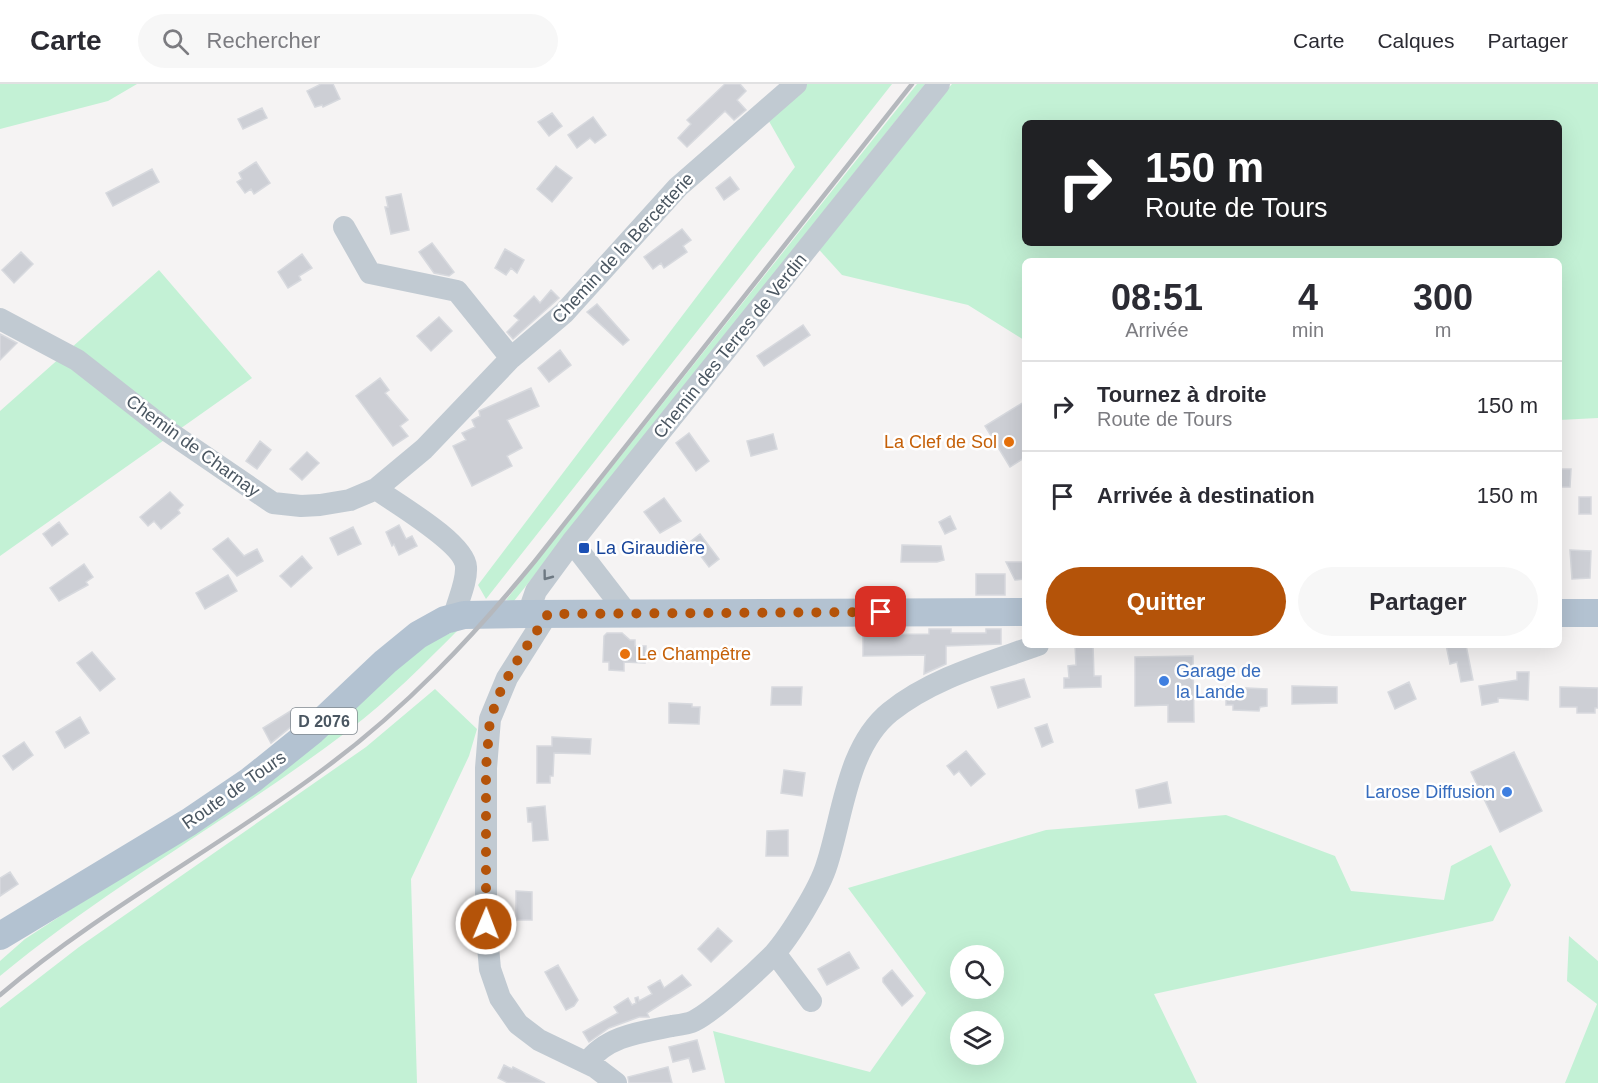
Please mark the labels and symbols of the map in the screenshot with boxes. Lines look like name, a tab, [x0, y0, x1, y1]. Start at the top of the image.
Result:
street label: Chemin de la Bercetterie	[548, 169, 698, 327]
street label: Chemin des Terres de Verdin	[649, 250, 811, 442]
street label: Chemin de Charnay	[122, 391, 264, 501]
place label: La Clef de Sol	[884, 432, 997, 452]
marker: La Clef de Sol	[1002, 435, 1016, 449]
place label: La Giraudière	[596, 538, 705, 558]
marker: La Giraudière	[577, 541, 591, 555]
one-way arrow	[543, 570, 554, 581]
pin	[855, 586, 906, 637]
place label: Le Champêtre	[637, 644, 751, 664]
marker: Le Champêtre	[618, 647, 632, 661]
place label: Garage de la Lande	[1176, 661, 1261, 702]
marker: Garage de la Lande	[1157, 674, 1171, 688]
road number: D 2076	[291, 708, 357, 734]
street label: Route de Tours	[178, 747, 290, 833]
place label: Larose Diffusion	[1365, 782, 1495, 802]
marker: Larose Diffusion	[1500, 785, 1514, 799]
position arrow	[454, 892, 518, 956]

